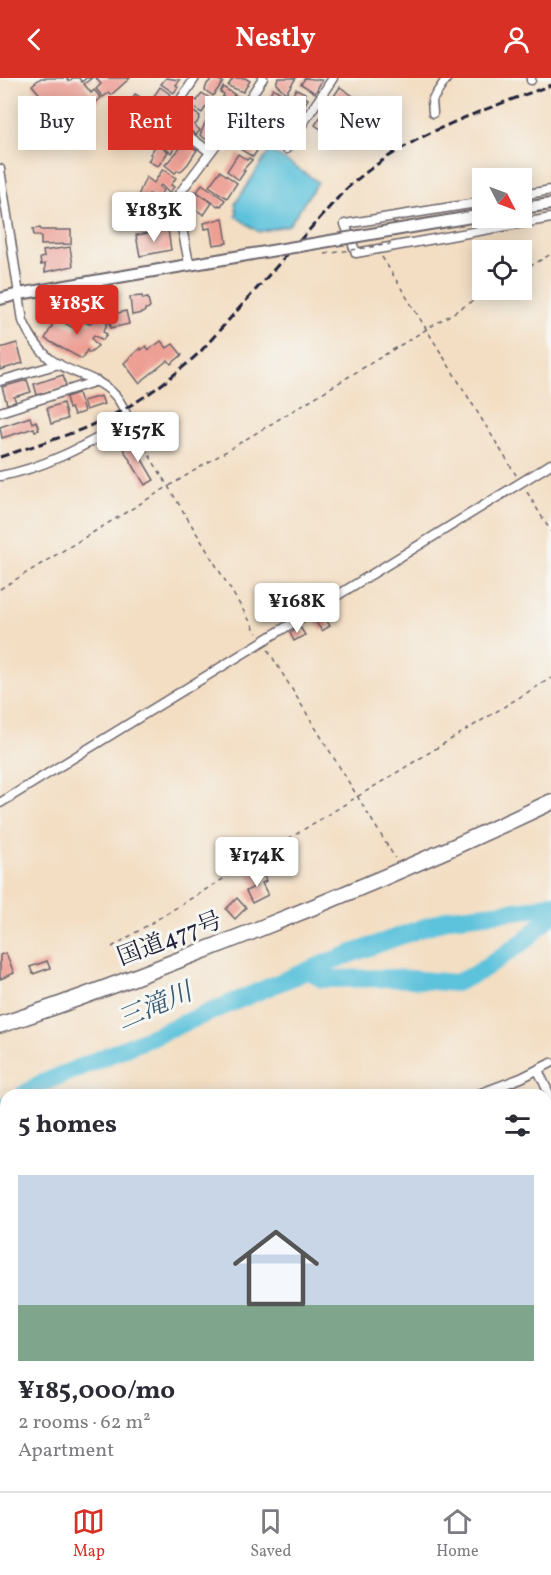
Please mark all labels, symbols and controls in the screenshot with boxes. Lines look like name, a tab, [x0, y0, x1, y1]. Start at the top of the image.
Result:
text: Nestly	[235, 20, 316, 58]
icon: back	[18, 23, 51, 56]
icon: person	[500, 23, 533, 56]
chip: Buy	[18, 96, 96, 150]
chip: Rent	[108, 96, 193, 150]
chip: Filters	[205, 96, 306, 150]
chip: New	[318, 96, 402, 150]
north arrow	[472, 168, 532, 228]
map controls	[472, 168, 532, 300]
pin: ¥183K	[112, 192, 196, 243]
text: ¥183K	[126, 197, 182, 225]
button: locate	[472, 240, 532, 300]
pin: ¥185K	[35, 285, 119, 336]
text: ¥185K	[49, 290, 105, 318]
pin: ¥157K	[96, 412, 180, 463]
text: ¥157K	[111, 417, 165, 445]
pin: ¥168K	[255, 583, 339, 634]
text: ¥168K	[268, 588, 326, 616]
pin: ¥174K	[215, 837, 299, 888]
text: ¥174K	[229, 842, 285, 870]
street label: 国道477号	[113, 904, 227, 976]
water label: 三滝川	[112, 974, 201, 1039]
text: 5 homes	[18, 1107, 117, 1143]
icon: filters	[501, 1109, 534, 1142]
icon: home	[222, 1214, 330, 1322]
text: ¥185,000/mo	[18, 1373, 175, 1409]
text: 2 rooms · 62 m²	[18, 1409, 151, 1437]
text: Apartment	[18, 1437, 114, 1465]
tab: Map	[72, 1505, 105, 1563]
tab: Saved	[250, 1505, 291, 1563]
tab: Home	[436, 1505, 479, 1563]

